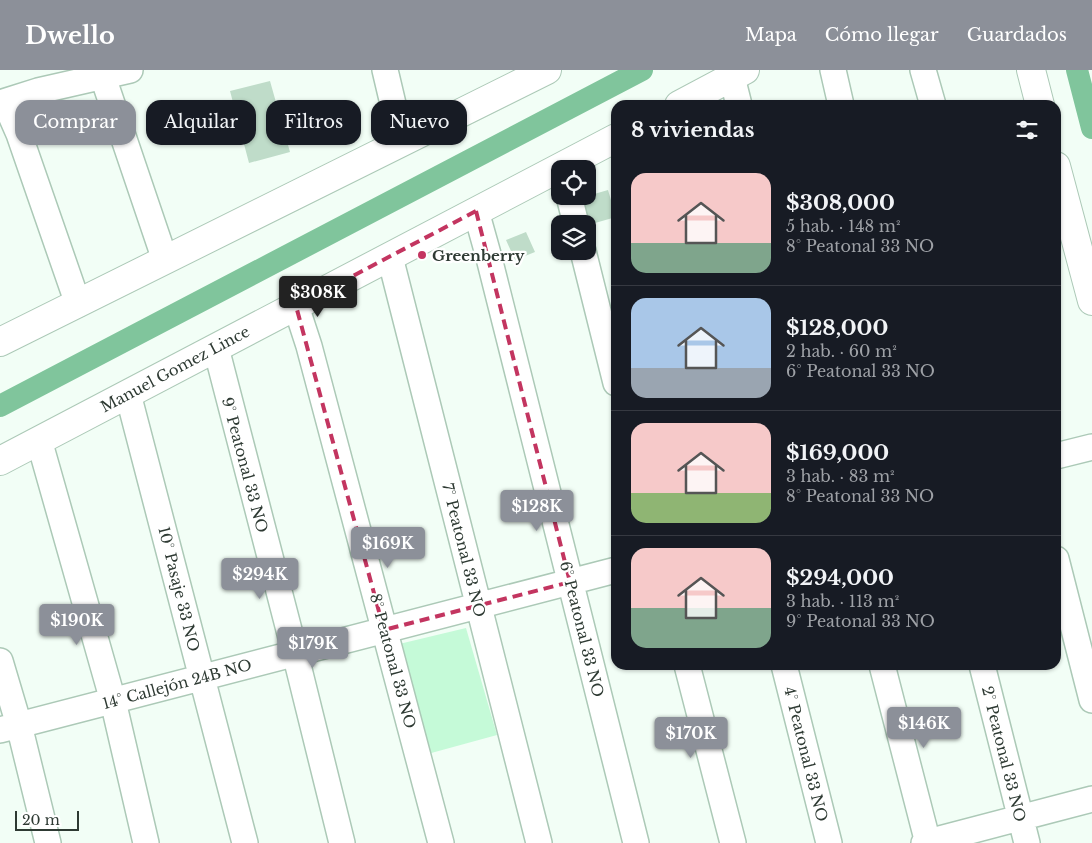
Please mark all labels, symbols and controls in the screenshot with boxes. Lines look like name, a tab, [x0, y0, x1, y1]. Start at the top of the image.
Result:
text: Dwello	[25, 21, 115, 50]
text: Mapa	[745, 24, 797, 46]
text: Cómo llegar	[825, 24, 939, 46]
text: Guardados	[967, 24, 1067, 46]
chip: Comprar	[15, 100, 136, 145]
chip: Alquilar	[146, 100, 256, 145]
chip: Filtros	[266, 100, 361, 145]
chip: Nuevo	[371, 100, 467, 145]
icon: filters	[1013, 116, 1041, 144]
text: 8 viviendas	[631, 117, 754, 143]
map controls	[551, 160, 596, 260]
button: locate	[551, 160, 596, 205]
text: $308,000	[786, 190, 895, 216]
icon: home	[671, 193, 731, 253]
button: layers	[551, 215, 596, 260]
text: 5 hab. · 148 m²	[786, 216, 901, 236]
text: 8° Peatonal 33 NO	[786, 236, 934, 256]
place label: Greenberry	[432, 246, 525, 265]
marker: Greenberry	[416, 249, 428, 261]
pin: $308K	[283, 276, 353, 318]
text: $308K	[290, 282, 346, 302]
text: $128,000	[786, 315, 888, 341]
icon: home	[671, 318, 731, 378]
street label: Manuel Gomez Lince	[97, 322, 253, 416]
text: 2 hab. · 60 m²	[786, 341, 897, 361]
text: 6° Peatonal 33 NO	[786, 361, 935, 381]
street label: 9° Peatonal 33 NO	[218, 395, 272, 535]
text: $169,000	[786, 440, 889, 466]
icon: home	[671, 443, 731, 503]
text: 3 hab. · 83 m²	[786, 466, 895, 486]
street label: 7° Peatonal 33 NO	[438, 481, 490, 619]
text: 8° Peatonal 33 NO	[786, 486, 934, 506]
pin: $128K	[502, 490, 572, 532]
text: $128K	[511, 496, 563, 516]
street label: 10° Pasaje 33 NO	[154, 524, 204, 654]
pin: $169K	[353, 526, 423, 569]
text: $169K	[362, 533, 414, 553]
pin: $294K	[225, 558, 295, 600]
street label: 6° Peatonal 33 NO	[556, 559, 608, 699]
text: $294K	[232, 564, 288, 584]
text: $294,000	[786, 565, 894, 591]
icon: home	[671, 568, 731, 628]
street label: 8° Peatonal 33 NO	[366, 591, 420, 731]
text: 3 hab. · 113 m²	[786, 591, 899, 611]
pin: $190K	[42, 604, 112, 646]
text: $190K	[50, 610, 104, 630]
text: 9° Peatonal 33 NO	[786, 611, 935, 631]
pin: $179K	[278, 626, 348, 669]
text: $179K	[288, 633, 338, 653]
street label: 14° Callejón 24B NO	[100, 655, 254, 713]
street label: 2° Peatonal 33 NO	[978, 684, 1030, 824]
street label: 4° Peatonal 33 NO	[780, 685, 832, 823]
pin: $146K	[889, 706, 959, 749]
text: $146K	[898, 713, 950, 733]
pin: $170K	[656, 716, 726, 759]
text: $170K	[666, 723, 716, 743]
scale bar	[15, 808, 79, 831]
text: 20 m	[22, 811, 60, 829]

